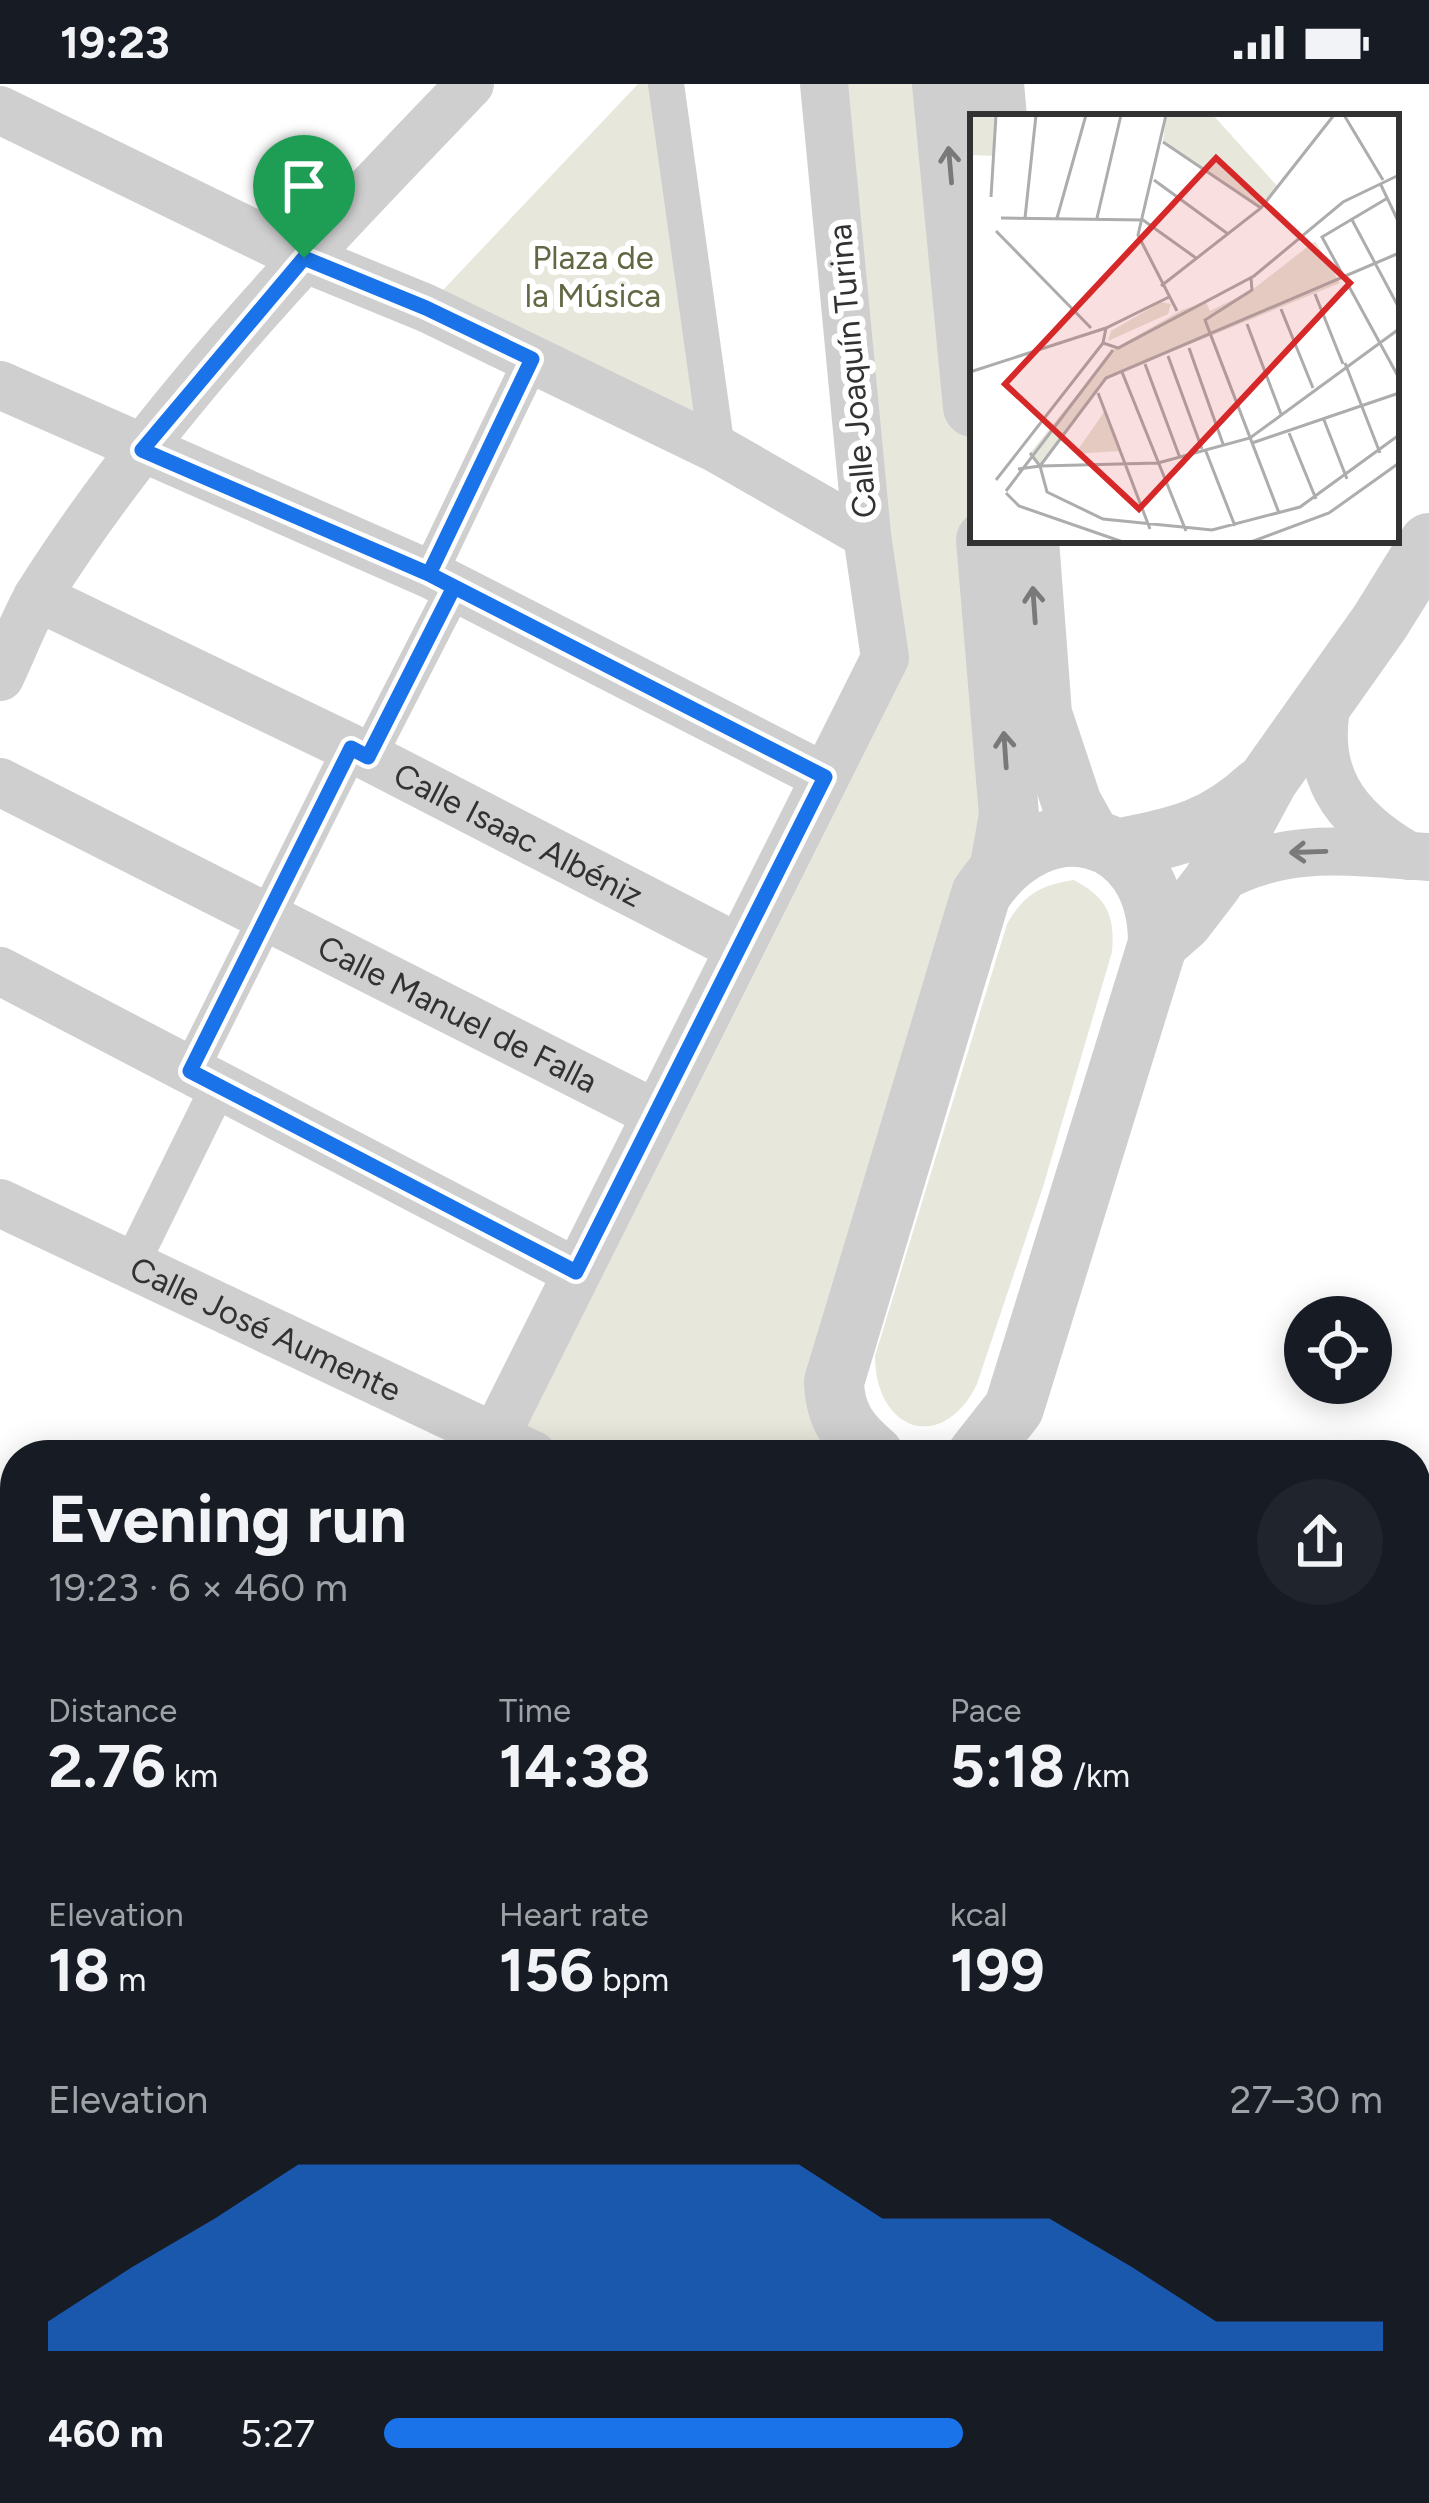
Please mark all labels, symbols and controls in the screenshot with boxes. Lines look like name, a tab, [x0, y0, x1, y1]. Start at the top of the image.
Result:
text: 19:23	[60, 15, 170, 69]
inset map	[970, 114, 1399, 543]
pin	[253, 135, 355, 258]
one-way arrow	[938, 146, 961, 185]
icon: arrive	[271, 153, 337, 219]
street label: Calle Joaquín Turina	[820, 222, 884, 520]
park label: Plaza de la Música	[525, 238, 661, 315]
one-way arrow	[1022, 586, 1045, 625]
one-way arrow	[994, 731, 1017, 770]
street label: Calle Isaac Albéniz	[388, 754, 650, 915]
one-way arrow	[1289, 841, 1328, 864]
street label: Calle Manuel de Falla	[312, 927, 604, 1101]
street label: Calle José Aumente	[124, 1248, 407, 1409]
map controls	[1284, 1296, 1392, 1404]
button: locate	[1284, 1296, 1392, 1404]
text: Evening run	[48, 1479, 407, 1559]
button: share	[1257, 1479, 1383, 1605]
text: 19:23 · 6 × 460 m	[48, 1564, 348, 1611]
text: Distance	[48, 1691, 177, 1730]
text: Time	[499, 1691, 571, 1730]
text: Pace	[950, 1691, 1021, 1730]
text: 2.76	[48, 1730, 166, 1802]
text: 14:38	[499, 1730, 650, 1802]
text: 5:18	[950, 1730, 1065, 1802]
text: km	[166, 1756, 218, 1795]
text: /km	[1065, 1756, 1130, 1795]
text: Elevation	[48, 1895, 184, 1934]
text: Heart rate	[499, 1895, 649, 1934]
text: kcal	[950, 1895, 1008, 1934]
text: 18	[48, 1934, 110, 2006]
text: 156	[499, 1934, 594, 2006]
text: 199	[950, 1934, 1045, 2006]
text: m	[110, 1960, 146, 1999]
text: bpm	[594, 1960, 669, 1999]
text: Elevation	[48, 2076, 208, 2123]
text: 27–30 m	[1230, 2076, 1383, 2123]
text: 460 m	[48, 2410, 164, 2457]
text: 5:27	[240, 2410, 315, 2457]

